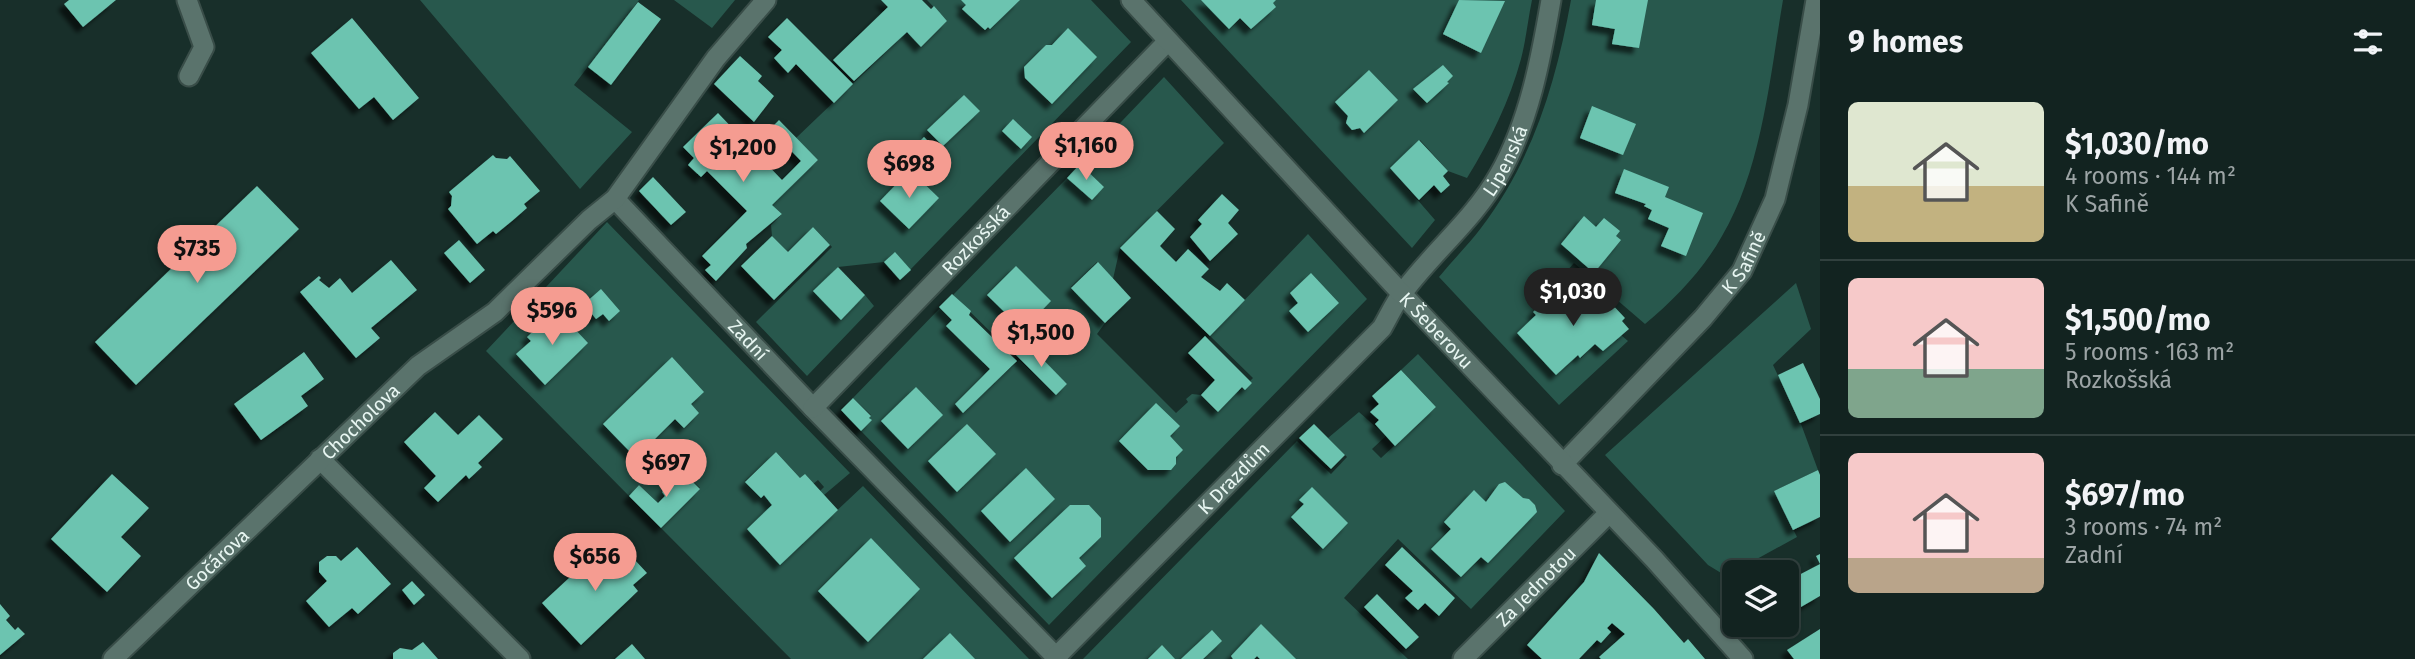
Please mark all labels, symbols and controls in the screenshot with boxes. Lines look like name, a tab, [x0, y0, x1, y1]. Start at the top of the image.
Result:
icon: filters	[2349, 23, 2387, 61]
text: 9 homes	[1848, 24, 1963, 60]
pin: $1,160	[1029, 122, 1143, 182]
street label: Lipenská	[1478, 122, 1533, 201]
pin: $1,200	[686, 124, 800, 184]
text: $1,030/mo	[2065, 126, 2209, 162]
icon: home	[1904, 130, 1988, 214]
text: $1,160	[1055, 131, 1117, 159]
text: $1,200	[710, 133, 776, 161]
pin: $698	[868, 140, 950, 200]
text: $698	[883, 149, 935, 177]
text: 4 rooms · 144 m²	[2065, 162, 2236, 190]
text: K Safině	[2065, 190, 2149, 218]
street label: Rozkošská	[937, 200, 1015, 280]
pin: $735	[156, 226, 238, 285]
street label: K Safině	[1717, 227, 1771, 299]
text: $735	[173, 234, 221, 262]
pin: $1,030	[1516, 268, 1630, 328]
text: $1,030	[1540, 277, 1606, 305]
pin: $596	[511, 288, 593, 347]
street label: K Šeberovu	[1394, 288, 1478, 374]
text: $596	[527, 296, 577, 324]
text: $1,500/mo	[2065, 302, 2211, 338]
icon: home	[1904, 306, 1988, 390]
pin: $1,500	[984, 310, 1098, 369]
street label: Zadní	[723, 315, 773, 365]
text: $1,500	[1007, 318, 1075, 346]
text: 5 rooms · 163 m²	[2065, 338, 2234, 366]
text: Rozkošská	[2065, 366, 2172, 394]
street label: Chocholova	[317, 379, 405, 465]
street label: K Drazdům	[1193, 437, 1274, 519]
pin: $697	[625, 440, 707, 499]
text: $697	[642, 448, 690, 476]
text: $697/mo	[2065, 477, 2185, 513]
icon: home	[1904, 481, 1988, 565]
text: 3 rooms · 74 m²	[2065, 513, 2222, 541]
street label: Gočárova	[181, 524, 254, 595]
pin: $656	[554, 534, 636, 593]
text: Zadní	[2065, 541, 2123, 569]
text: $656	[570, 542, 620, 570]
street label: Za Jednotou	[1491, 542, 1581, 631]
map controls	[1722, 560, 1799, 637]
button: layers	[1722, 560, 1799, 637]

